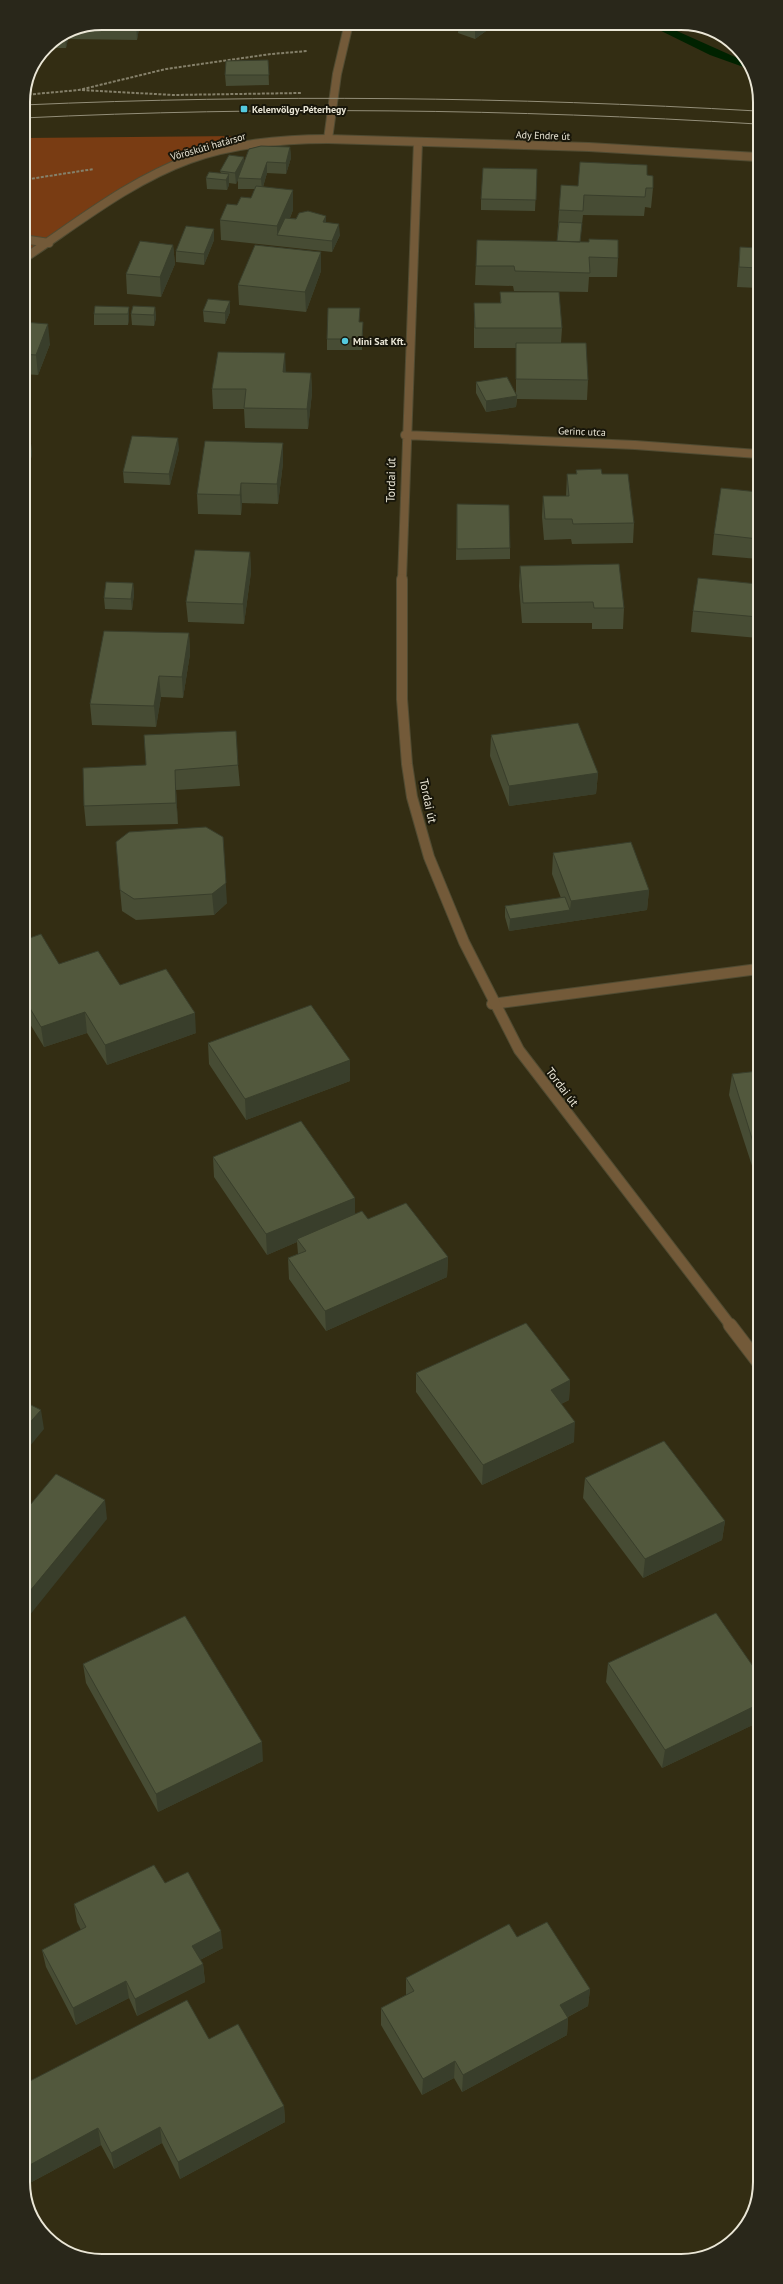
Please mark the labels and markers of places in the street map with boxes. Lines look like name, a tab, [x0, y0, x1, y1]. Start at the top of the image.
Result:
place label: Kelenvölgy-Péterhegy	[252, 103, 346, 116]
marker: Kelenvölgy-Péterhegy	[239, 104, 249, 114]
place label: Mini Sat Kft.	[353, 335, 406, 348]
marker: Mini Sat Kft.	[340, 336, 350, 346]

